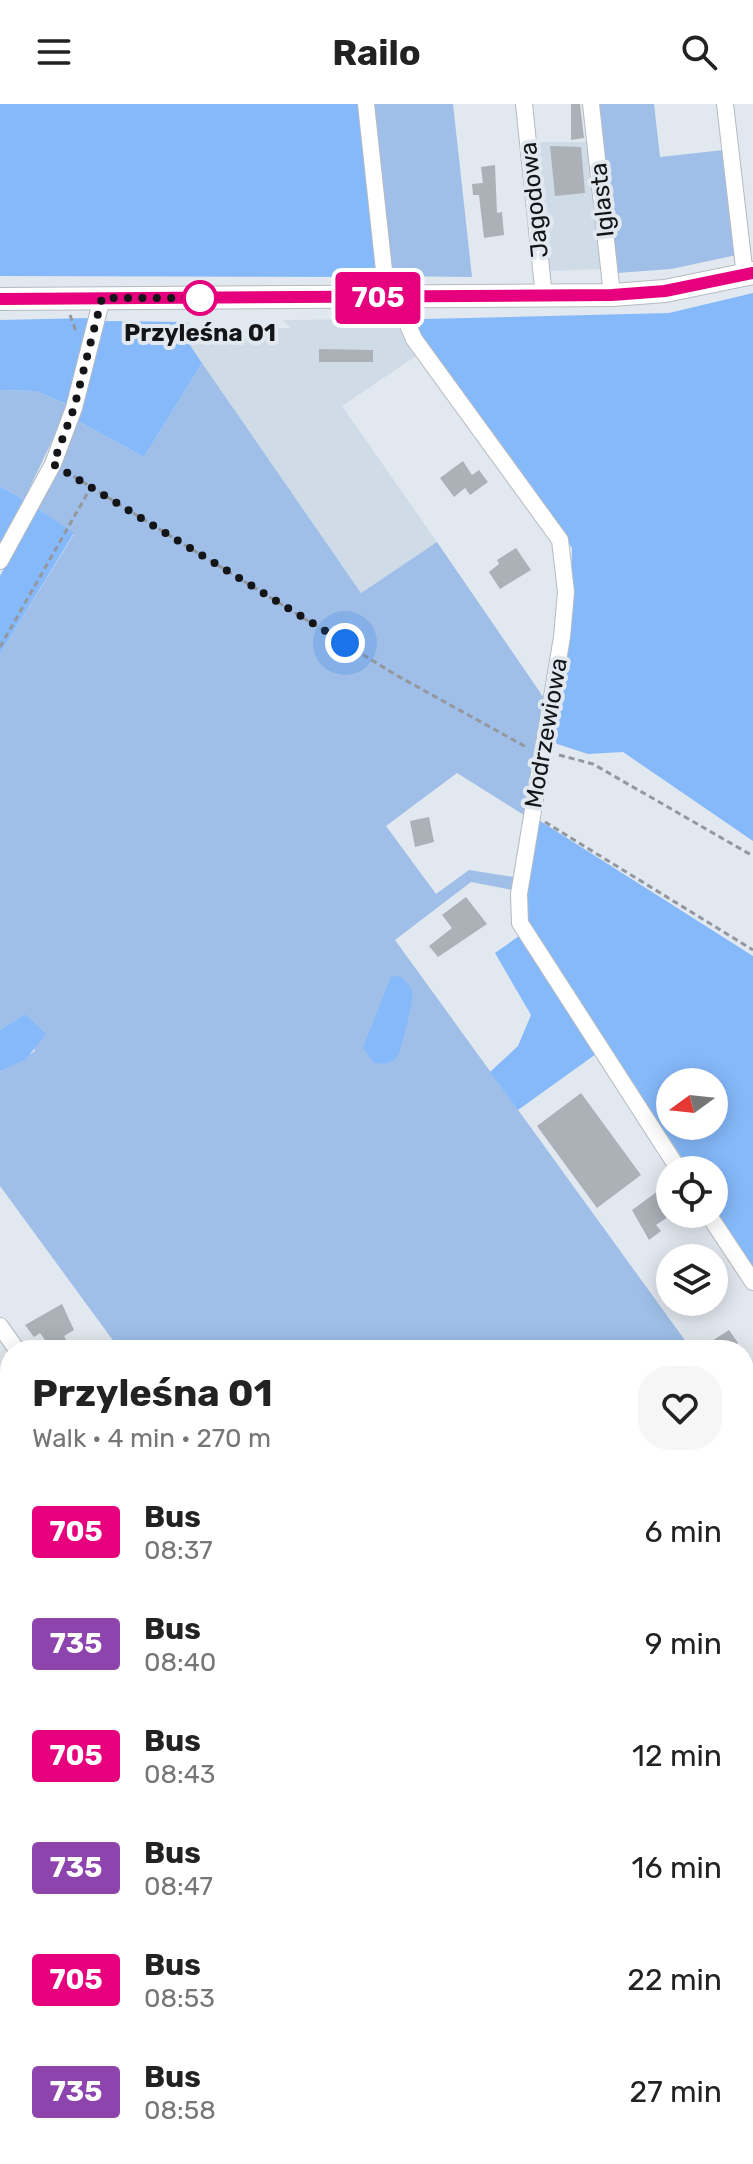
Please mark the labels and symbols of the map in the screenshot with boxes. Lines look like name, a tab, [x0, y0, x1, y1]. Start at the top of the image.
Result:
street label: Jagodowa	[514, 141, 554, 259]
street label: Iglasta	[584, 161, 620, 239]
line badge: 705	[332, 272, 424, 324]
marker: Przyleśna 01	[183, 281, 217, 315]
place label: Przyleśna 01	[124, 319, 276, 347]
your location	[325, 623, 365, 663]
street label: Modrzewiowa	[519, 656, 573, 810]
north arrow	[656, 1068, 728, 1140]

